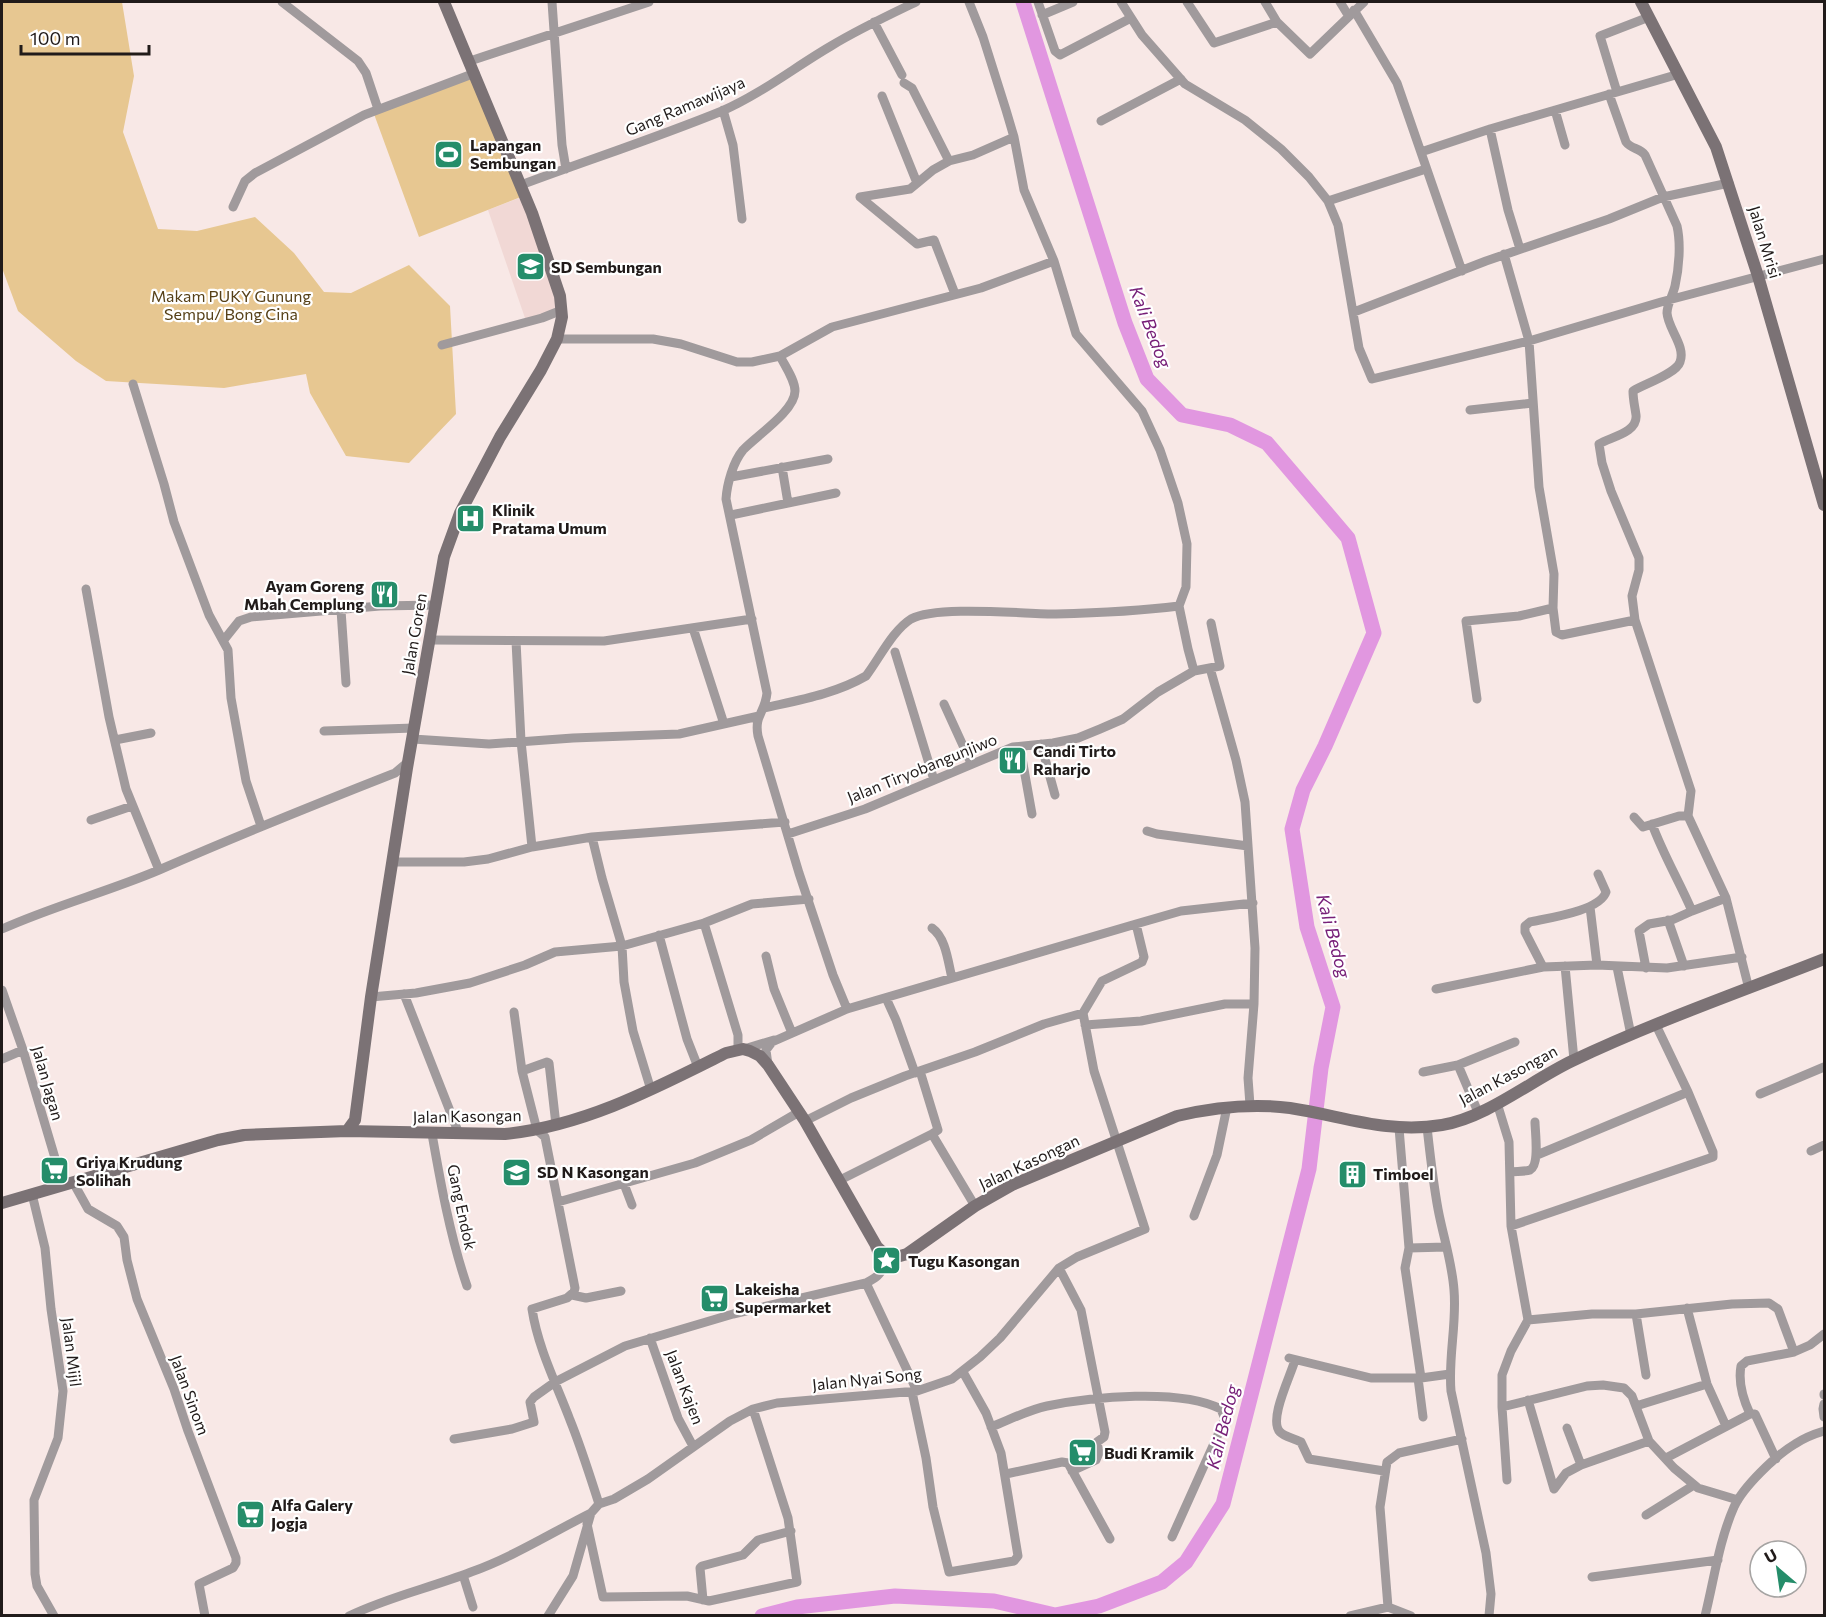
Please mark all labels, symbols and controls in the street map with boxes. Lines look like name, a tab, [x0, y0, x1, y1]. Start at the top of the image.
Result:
scale bar	[21, 18, 148, 56]
text: 100 m	[30, 27, 80, 49]
street label: Gang Ramawijaya	[622, 72, 747, 139]
place label: Lapangan Sembungan	[470, 135, 556, 172]
sports icon: Lapangan Sembungan	[433, 138, 465, 170]
street label: Jalan Mrisi	[1745, 203, 1786, 280]
school or university icon: SD Sembungan	[514, 251, 546, 283]
place label: SD Sembungan	[551, 257, 662, 276]
water label: Kali Bedog	[1125, 282, 1177, 372]
park label: Makam PUKY Gunung Sempu/ Bong Cina	[151, 286, 311, 323]
place label: Klinik Pratama Umum	[492, 500, 607, 537]
hospital icon: Klinik Pratama Umum	[455, 503, 487, 535]
place label: Ayam Goreng Mbah Cemplung	[244, 576, 364, 613]
restaurant icon: Ayam Goreng Mbah Cemplung	[369, 579, 401, 611]
street label: Jalan Goren	[397, 592, 430, 676]
street label: Jalan Tiryobangunjiwo	[844, 729, 1000, 806]
place label: Candi Tirto Raharjo	[1033, 741, 1117, 778]
restaurant icon: Candi Tirto Raharjo	[996, 744, 1028, 776]
water label: Kali Bedog	[1312, 891, 1356, 981]
street label: Jalan Kasongan	[1455, 1041, 1560, 1109]
street label: Jalan Jagan	[29, 1043, 68, 1122]
street label: Jalan Kasongan	[412, 1105, 522, 1126]
street label: Jalan Kasongan	[975, 1130, 1082, 1193]
place label: Griya Krudung Solihah	[76, 1152, 182, 1189]
supermarket icon: Griya Krudung Solihah	[39, 1155, 71, 1187]
school or university icon: SD N Kasongan	[500, 1156, 532, 1188]
building icon: Timboel	[1336, 1158, 1368, 1190]
street label: Gang Endok	[444, 1162, 481, 1252]
place label: SD N Kasongan	[537, 1162, 649, 1181]
place label: Timboel	[1373, 1164, 1434, 1183]
place icon: Tugu Kasongan	[871, 1245, 903, 1277]
place label: Tugu Kasongan	[908, 1251, 1020, 1270]
place label: Lakeisha Supermarket	[735, 1279, 831, 1316]
supermarket icon: Lakeisha Supermarket	[698, 1282, 730, 1314]
street label: Jalan Mijil	[59, 1316, 86, 1388]
street label: Jalan Kajen	[663, 1347, 708, 1427]
street label: Jalan Sinom	[167, 1352, 214, 1437]
street label: Jalan Nyai Song	[811, 1363, 923, 1394]
water label: Kali Bedog	[1201, 1381, 1243, 1471]
supermarket icon: Budi Kramik	[1067, 1437, 1099, 1469]
place label: Budi Kramik	[1104, 1443, 1195, 1462]
place label: Alfa Galery Jogja	[271, 1495, 353, 1532]
supermarket icon: Alfa Galery Jogja	[234, 1498, 266, 1530]
north arrow	[1748, 1539, 1808, 1599]
text: U	[1761, 1544, 1780, 1567]

